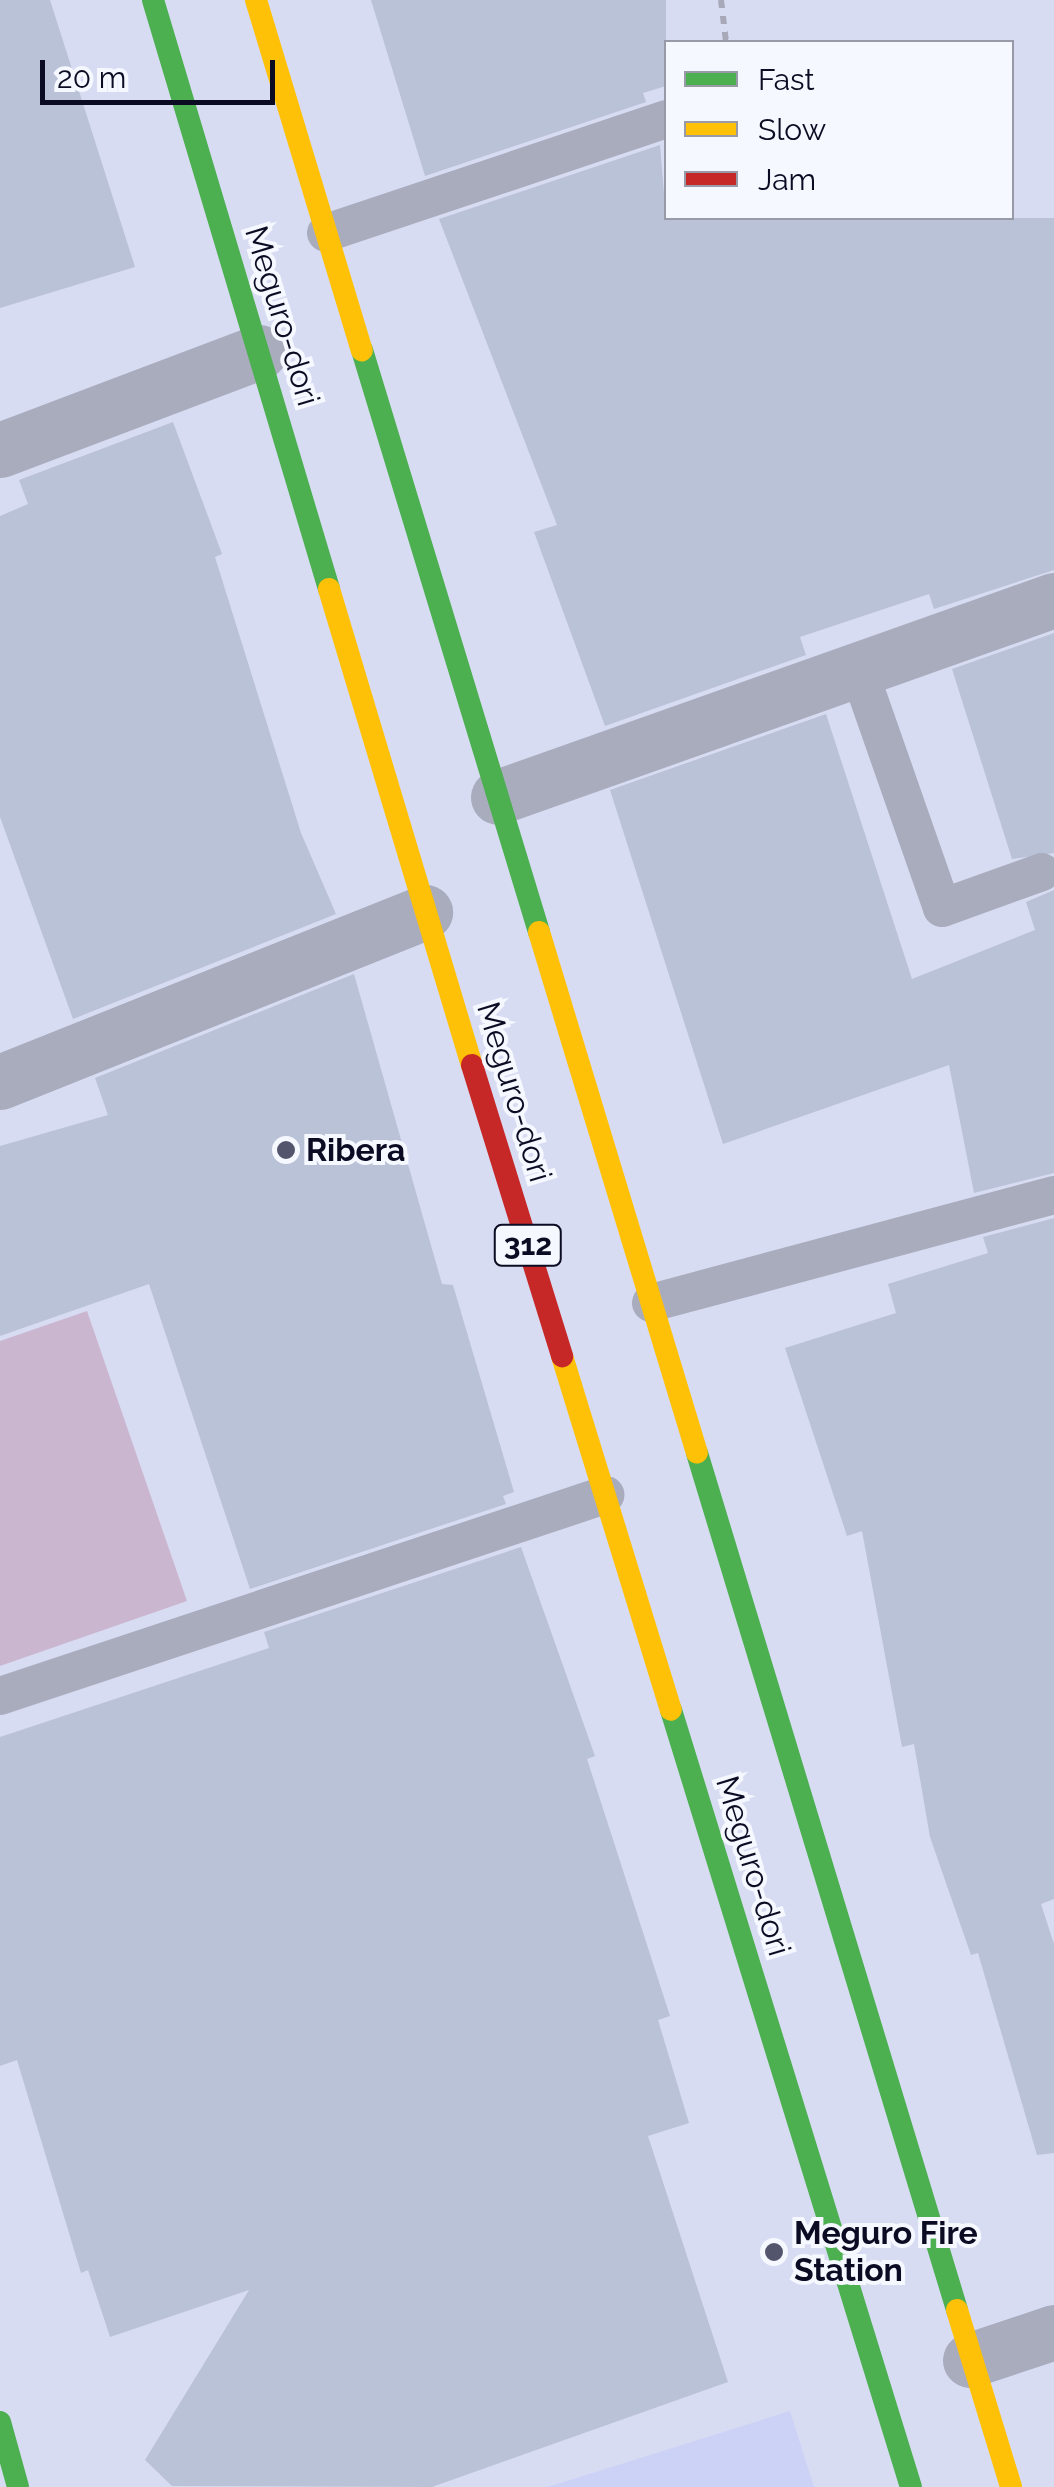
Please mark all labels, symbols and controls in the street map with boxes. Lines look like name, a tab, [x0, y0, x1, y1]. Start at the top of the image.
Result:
scale bar	[45, 40, 280, 102]
legend	[664, 40, 1014, 220]
text: 20 m	[57, 60, 126, 95]
text: Fast	[758, 62, 815, 97]
text: Slow	[758, 112, 826, 147]
text: Jam	[758, 162, 816, 197]
street label: Meguro-dori	[236, 222, 328, 410]
street label: Meguro-dori	[468, 998, 560, 1186]
place label: Ribera	[306, 1131, 405, 1169]
marker: Ribera	[275, 1139, 297, 1161]
road number: 312	[493, 1220, 563, 1270]
street label: Meguro-dori	[707, 1772, 799, 1960]
place label: Meguro Fire Station	[794, 2215, 978, 2290]
marker: Meguro Fire Station	[763, 2241, 785, 2263]

